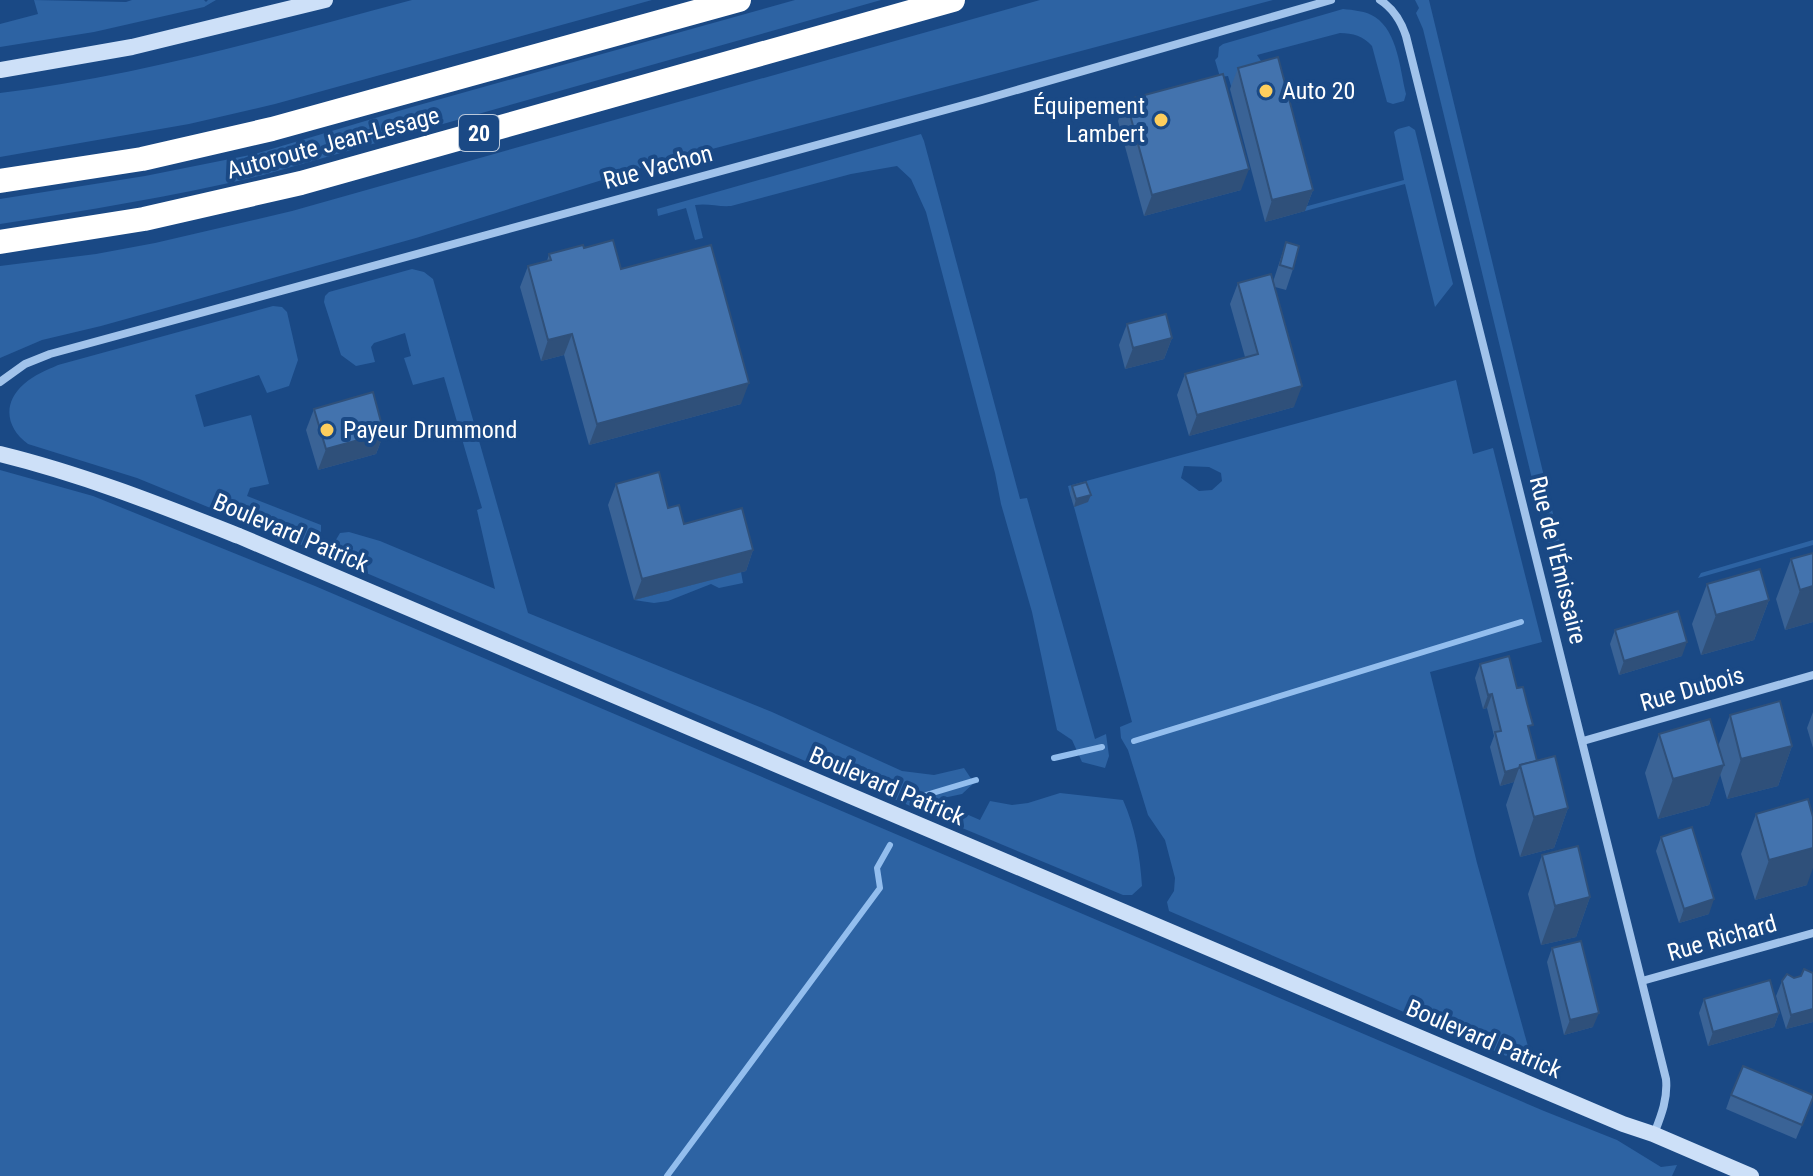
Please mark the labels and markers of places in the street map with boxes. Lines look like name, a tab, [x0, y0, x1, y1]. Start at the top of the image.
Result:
place label: Auto 20	[1282, 77, 1355, 105]
marker: Auto 20	[1257, 82, 1275, 100]
place label: Équipement Lambert	[1033, 92, 1145, 148]
marker: Équipement Lambert	[1152, 111, 1170, 129]
place label: Payeur Drummond	[343, 416, 517, 444]
marker: Payeur Drummond	[318, 421, 336, 439]

